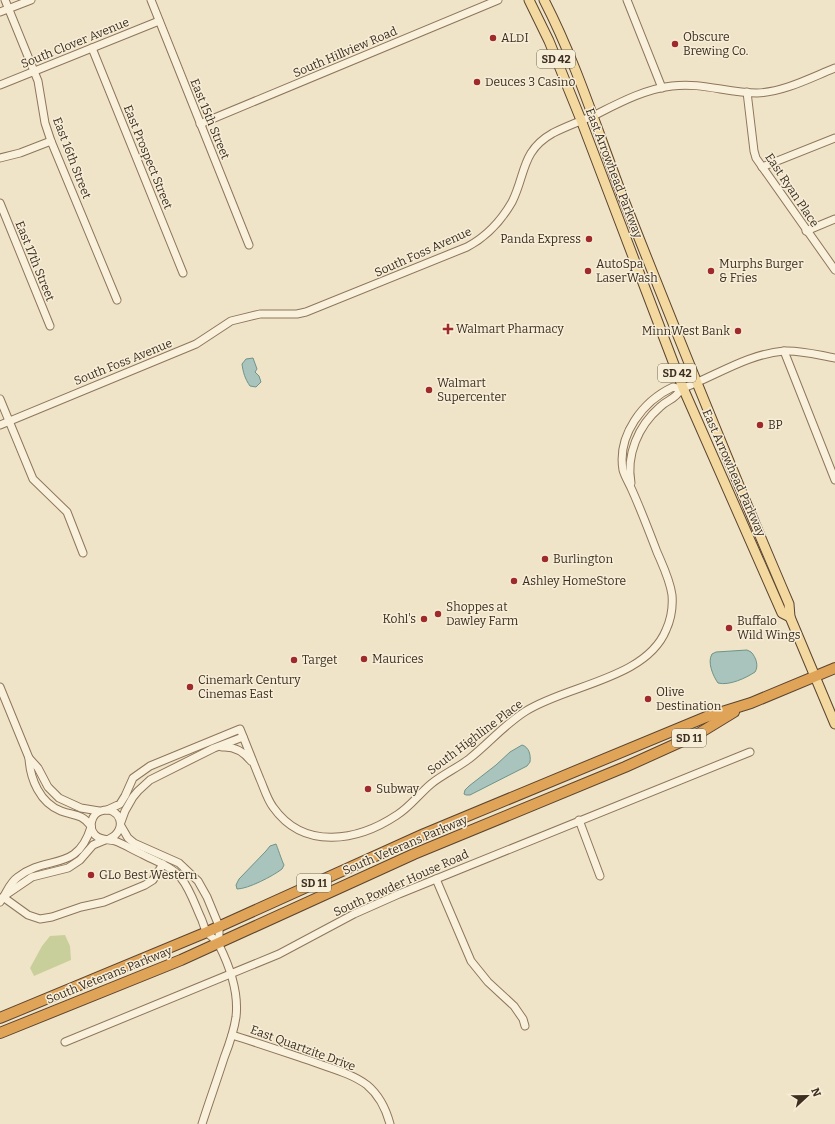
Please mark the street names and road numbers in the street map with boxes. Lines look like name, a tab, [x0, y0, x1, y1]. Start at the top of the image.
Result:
street label: South Clover Avenue	[19, 15, 131, 71]
street label: South Hillview Road	[291, 24, 399, 80]
road number: SD 42	[537, 50, 575, 68]
street label: East 15th Street	[187, 77, 233, 162]
street label: East Prospect Street	[121, 103, 176, 212]
street label: East Arrowhead Parkway	[583, 106, 646, 241]
street label: East 16th Street	[50, 115, 94, 201]
street label: East Ryan Place	[762, 150, 822, 230]
street label: East 17th Street	[13, 219, 58, 304]
street label: South Foss Avenue	[372, 224, 474, 280]
street label: South Foss Avenue	[72, 336, 174, 388]
road number: SD 42	[658, 364, 696, 382]
street label: East Arrowhead Parkway	[700, 407, 769, 539]
street label: South Highline Place	[425, 697, 525, 777]
road number: SD 11	[672, 729, 706, 747]
street label: South Veterans Parkway	[340, 812, 470, 878]
street label: South Powder House Road	[331, 847, 471, 919]
road number: SD 11	[297, 874, 331, 892]
street label: South Veterans Parkway	[44, 943, 175, 1007]
street label: East Quartzite Drive	[248, 1022, 358, 1074]

